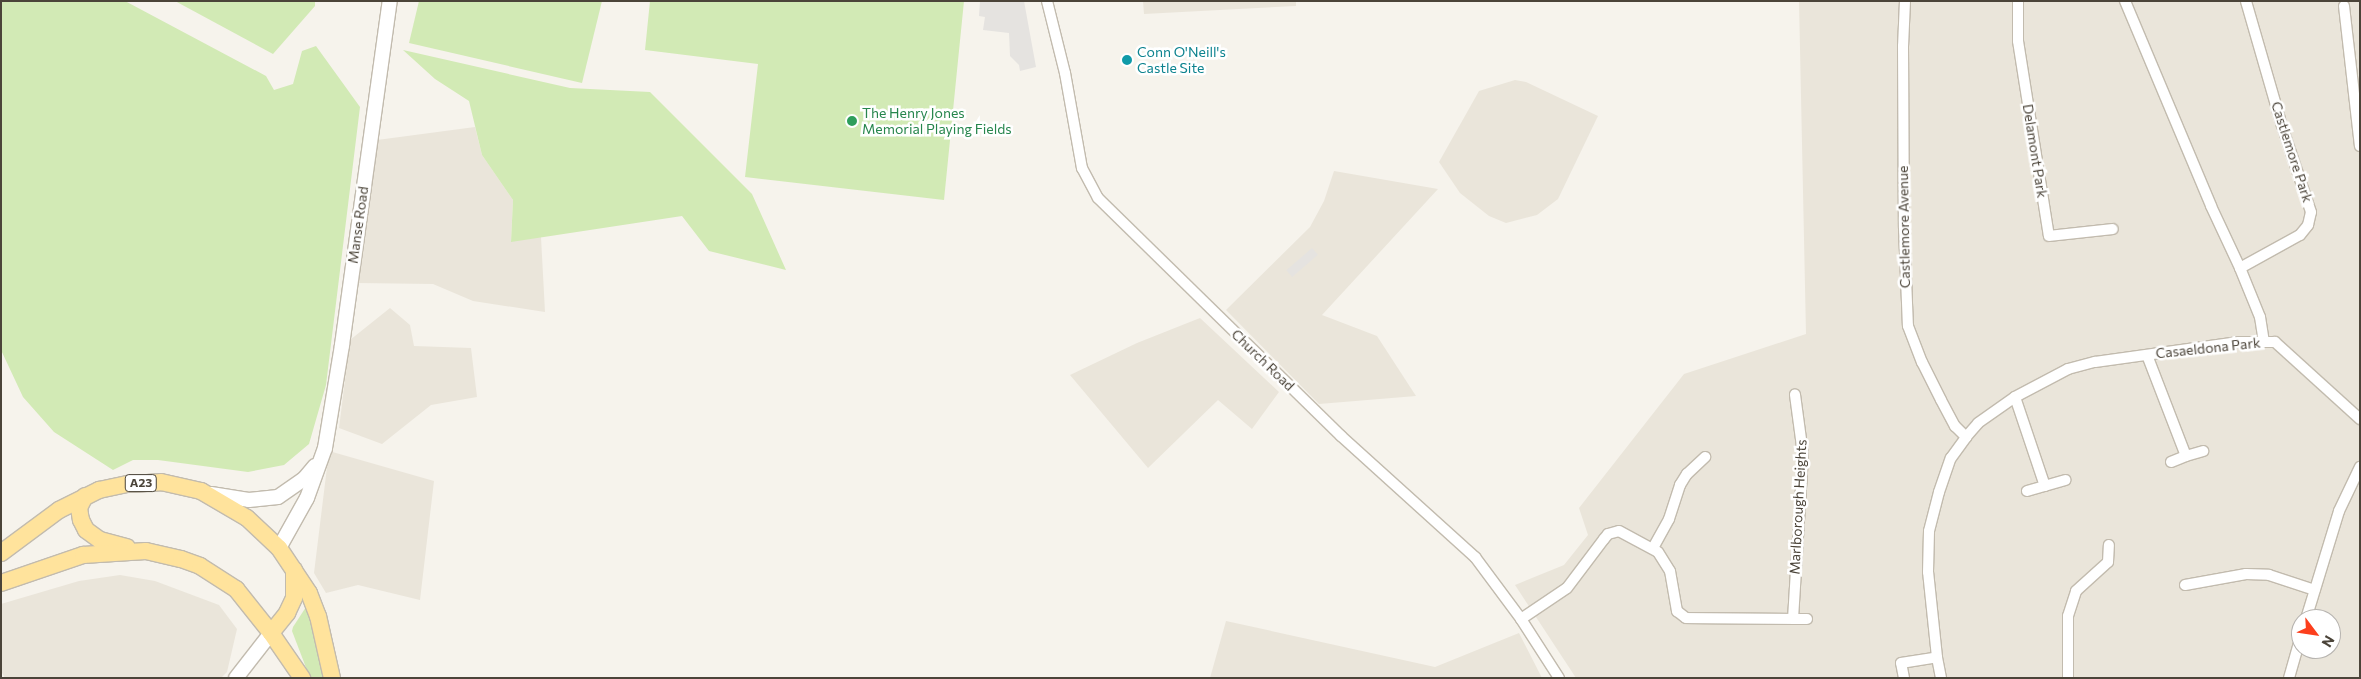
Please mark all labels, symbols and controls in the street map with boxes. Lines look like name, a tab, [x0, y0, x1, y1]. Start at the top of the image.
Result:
place label: Conn O'Neill's Castle Site	[1137, 44, 1226, 76]
marker: Conn O'Neill's Castle Site	[1121, 54, 1133, 66]
street label: Castlemore Park	[2268, 99, 2316, 205]
street label: Delamont Park	[2019, 103, 2051, 199]
place label: The Henry Jones Memorial Playing Fields	[862, 105, 1012, 138]
marker: The Henry Jones Memorial Playing Fields	[846, 115, 858, 127]
street label: Castlemore Avenue	[1895, 166, 1913, 288]
street label: Manse Road	[344, 185, 372, 265]
street label: Church Road	[1228, 326, 1298, 394]
street label: Casaeldona Park	[2155, 334, 2261, 362]
street label: Marlborough Heights	[1786, 439, 1810, 575]
road number: A23	[125, 473, 157, 492]
north arrow	[2291, 609, 2341, 659]
text: N	[2318, 633, 2338, 650]

